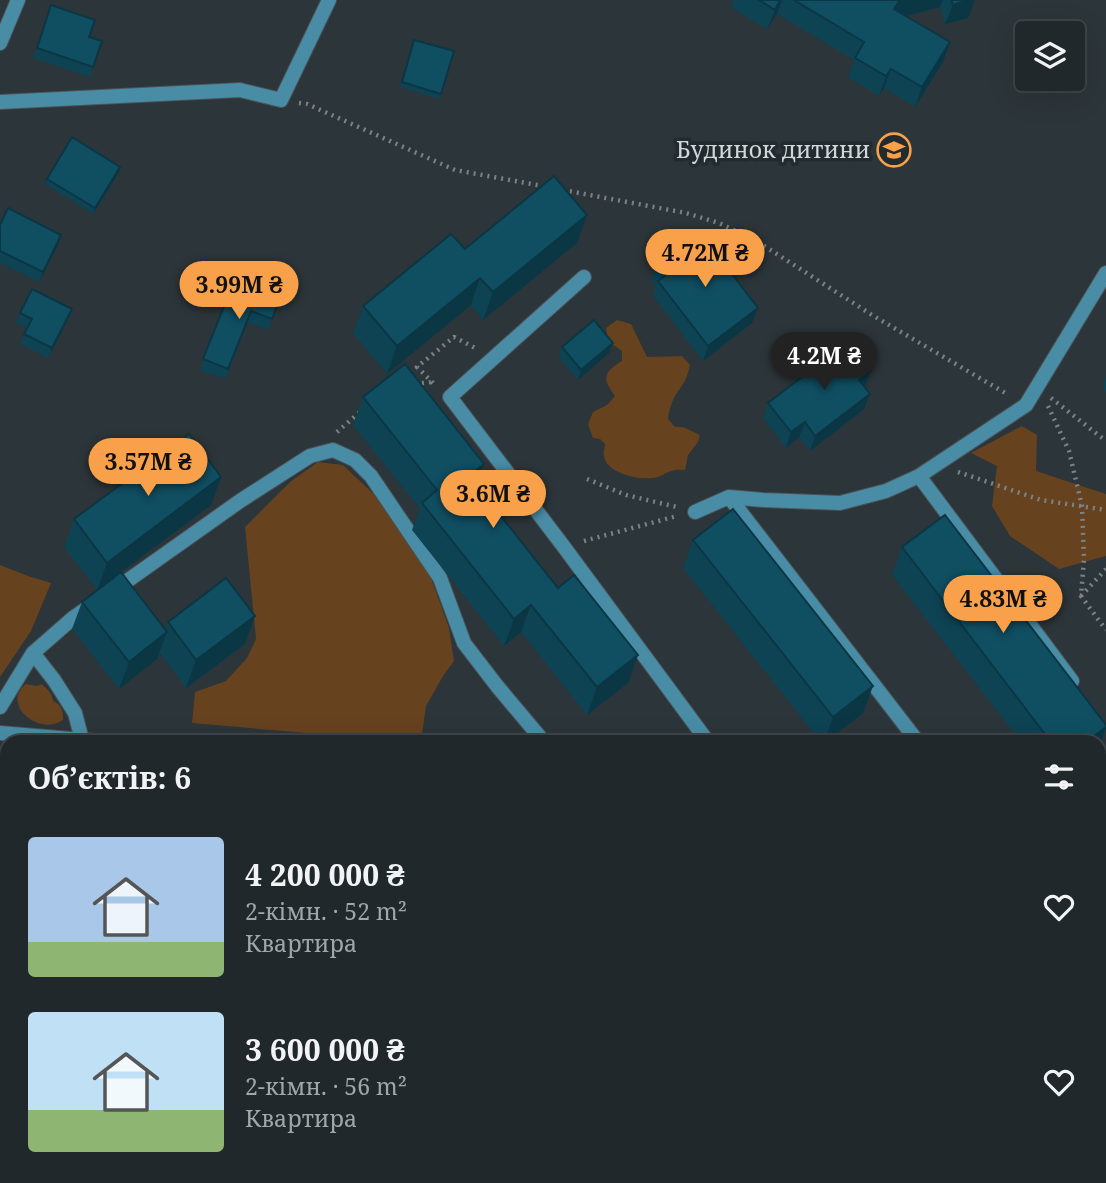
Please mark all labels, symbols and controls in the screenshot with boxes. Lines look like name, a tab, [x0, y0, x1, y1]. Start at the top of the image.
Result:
map controls	[1015, 21, 1085, 91]
button: layers	[1015, 21, 1085, 91]
school or university icon: Будинок дитини	[875, 131, 913, 169]
place label: Будинок дитини	[676, 133, 870, 165]
pin: 4.72M ₴	[640, 230, 770, 289]
text: 4.72M ₴	[662, 236, 748, 268]
pin: 3.99M ₴	[174, 262, 304, 321]
text: 3.99M ₴	[196, 268, 282, 300]
pin: 4.2M ₴	[767, 332, 881, 392]
text: 4.2M ₴	[787, 339, 861, 371]
pin: 3.57M ₴	[83, 438, 213, 498]
text: 3.57M ₴	[105, 445, 191, 477]
pin: 3.6M ₴	[436, 470, 550, 530]
text: 3.6M ₴	[456, 477, 530, 509]
pin: 4.83M ₴	[938, 576, 1068, 635]
text: 4.83M ₴	[960, 582, 1046, 614]
text: Об’єктів: 6	[28, 757, 191, 798]
icon: filters	[1040, 758, 1078, 796]
text: 4 200 000 ₴	[245, 854, 404, 895]
icon: home	[84, 865, 168, 949]
icon: heart	[1040, 888, 1078, 926]
text: 2-кімн. · 52 m²	[245, 895, 407, 927]
text: Квартира	[245, 927, 357, 959]
text: 3 600 000 ₴	[245, 1029, 404, 1070]
icon: home	[84, 1040, 168, 1124]
icon: heart	[1040, 1063, 1078, 1101]
text: 2-кімн. · 56 m²	[245, 1070, 407, 1102]
text: Квартира	[245, 1102, 357, 1134]

